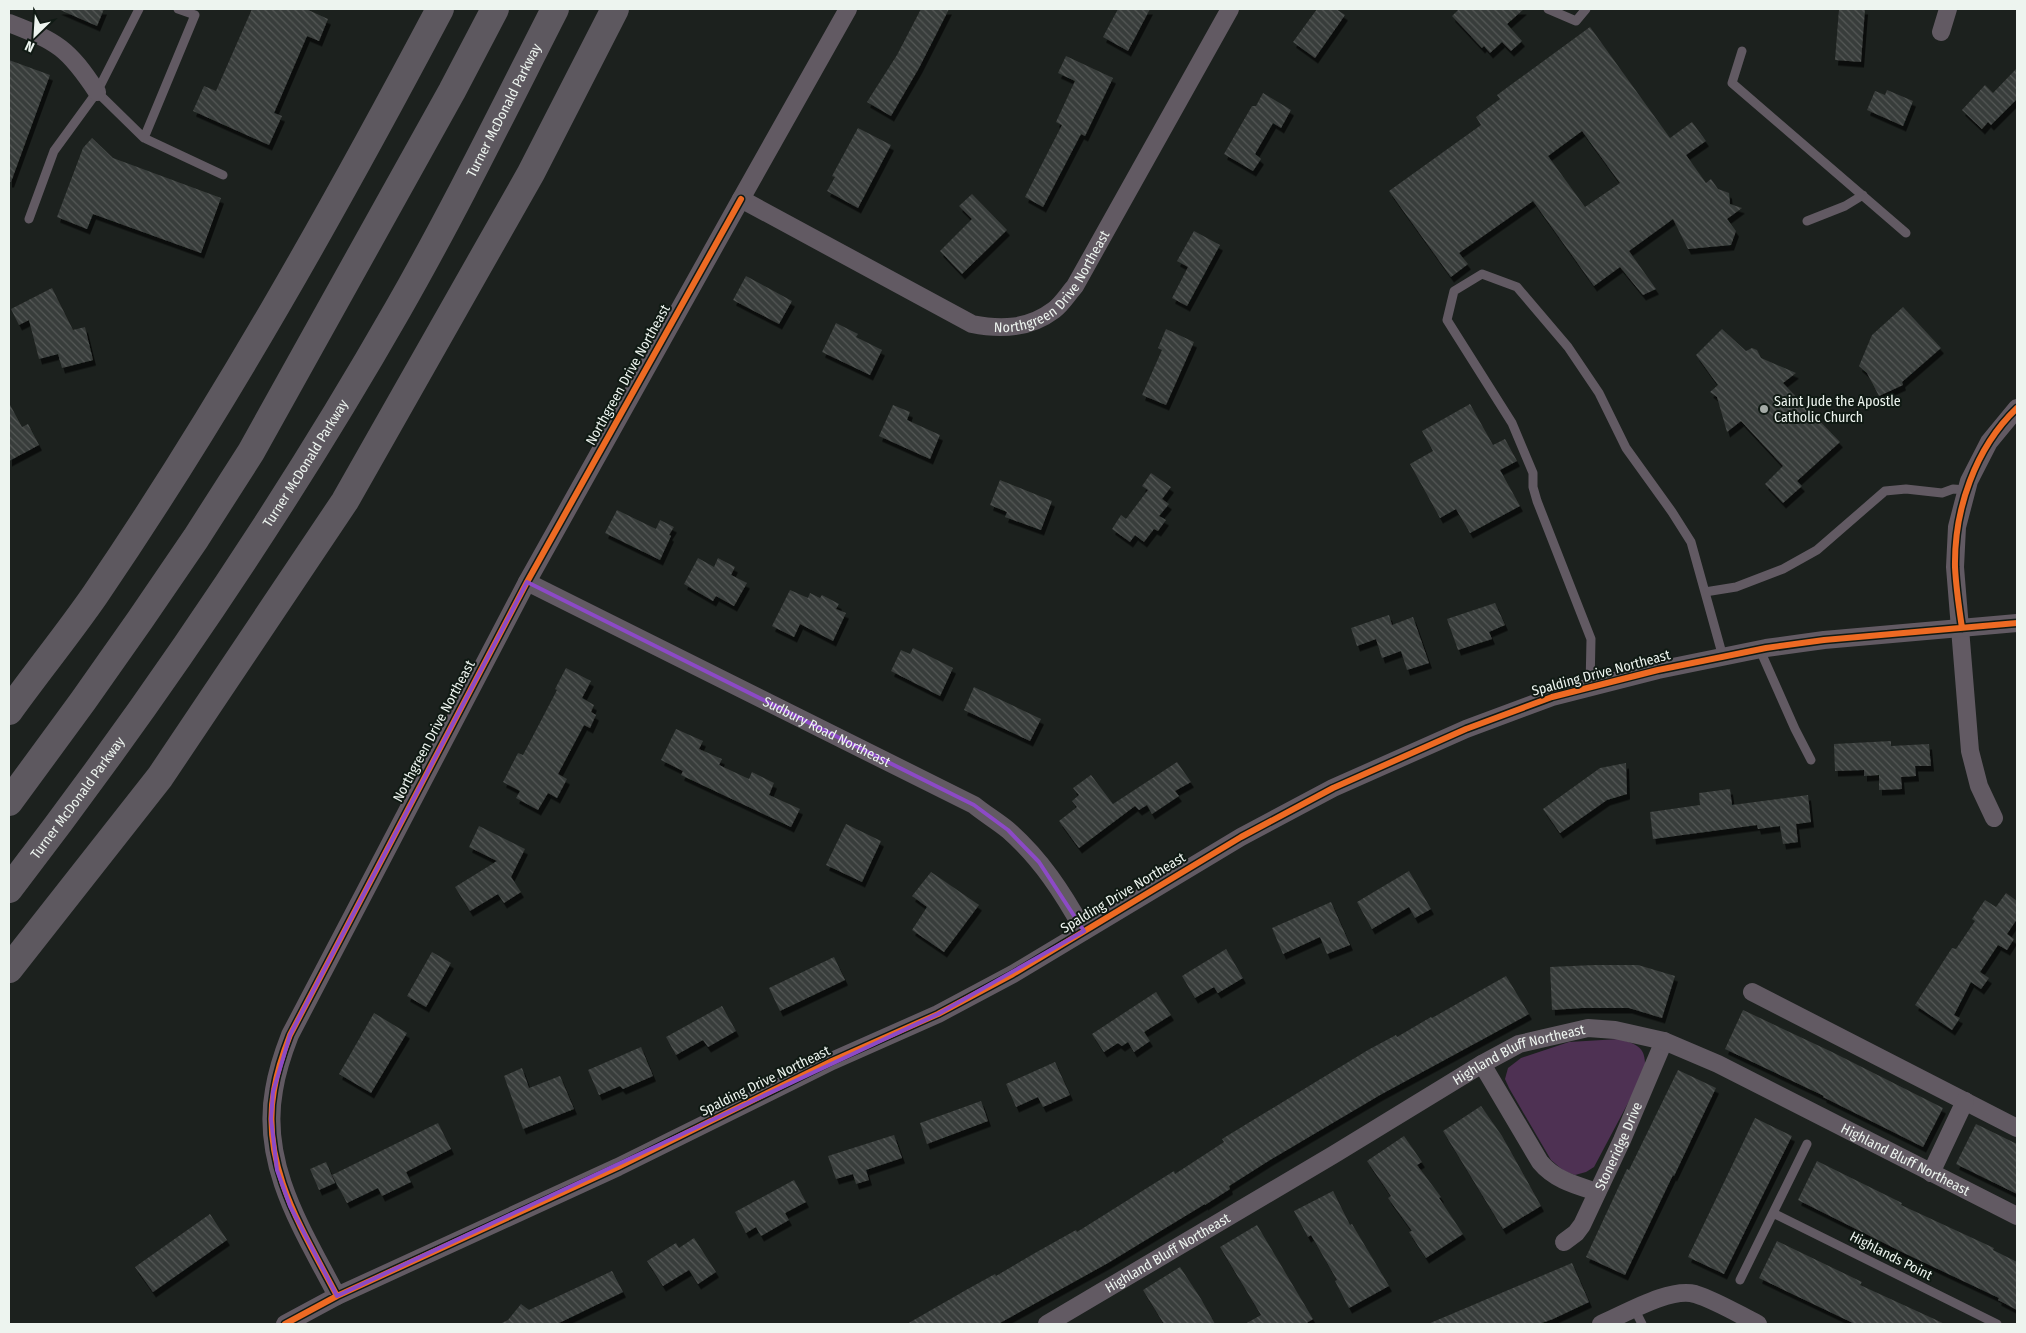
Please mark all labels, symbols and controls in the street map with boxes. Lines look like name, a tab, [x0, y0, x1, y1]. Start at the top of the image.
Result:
north arrow	[10, 10, 60, 60]
text: N	[22, 37, 37, 56]
street label: Turner McDonald Parkway	[462, 40, 545, 180]
street label: Northgreen Drive Northeast	[994, 227, 1113, 336]
street label: Northgreen Drive Northeast	[582, 301, 674, 448]
place label: Saint Jude the Apostle Catholic Church	[1774, 393, 1901, 426]
street label: Turner McDonald Parkway	[259, 395, 352, 530]
marker: Saint Jude the Apostle Catholic Church	[1758, 403, 1770, 415]
street label: Spalding Drive Northeast	[1530, 646, 1672, 700]
street label: Northgreen Drive Northeast	[389, 657, 479, 805]
street label: Sudbury Road Northeast	[760, 693, 894, 771]
street label: Turner McDonald Parkway	[27, 733, 128, 862]
street label: Spalding Drive Northeast	[1057, 849, 1189, 937]
street label: Highland Bluff Northeast	[1450, 1020, 1587, 1088]
street label: Spalding Drive Northeast	[697, 1042, 833, 1120]
street label: Stoneridge Drive	[1591, 1099, 1646, 1193]
street label: Highland Bluff Northeast	[1838, 1120, 1973, 1199]
street label: Highland Bluff Northeast	[1102, 1209, 1233, 1296]
street label: Highlands Point	[1847, 1228, 1935, 1284]

